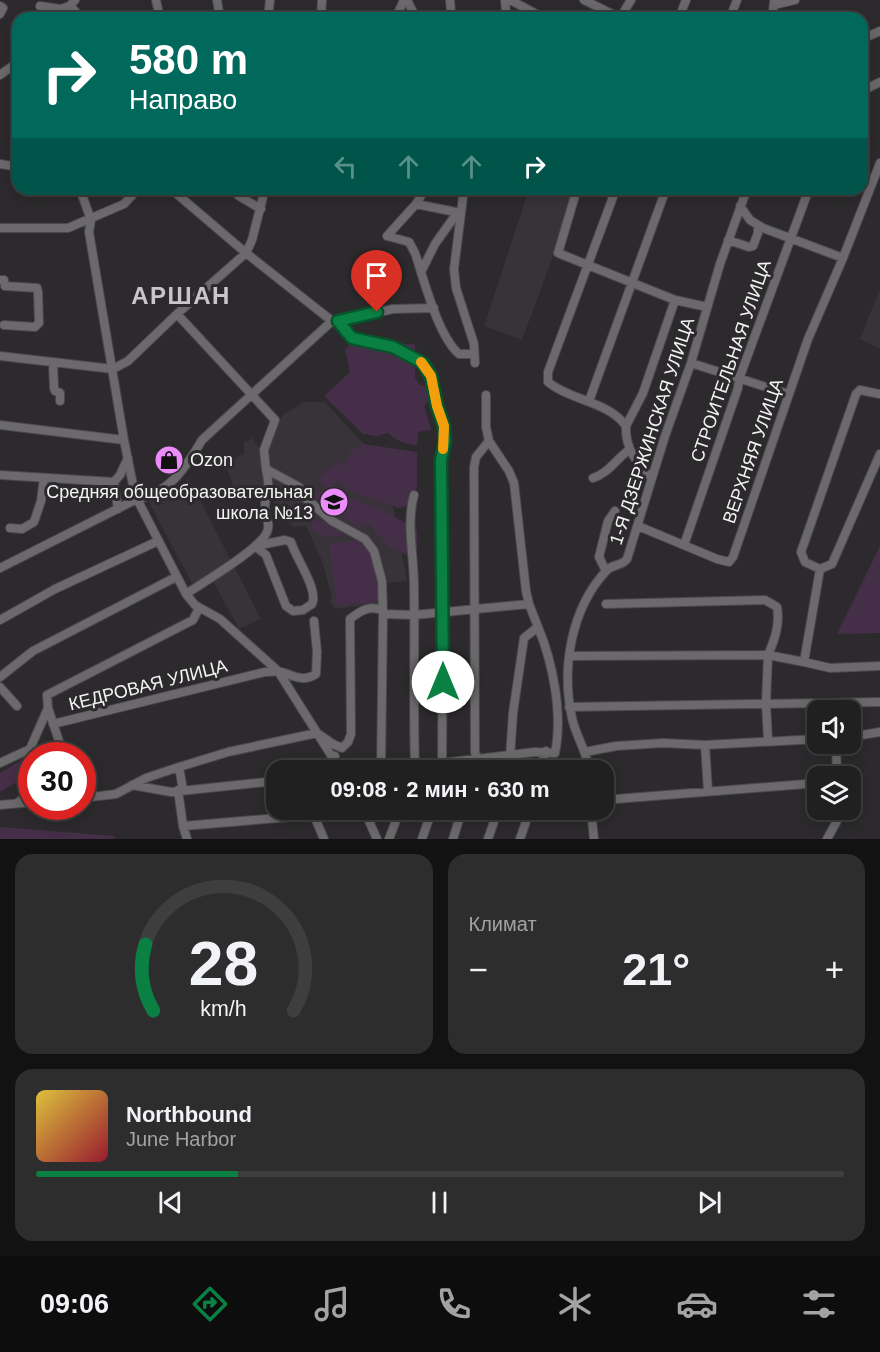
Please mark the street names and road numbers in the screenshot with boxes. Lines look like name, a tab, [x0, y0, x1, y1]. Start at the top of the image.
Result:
street label: СТРОИТЕЛЬНАЯ УЛИЦА	[687, 257, 775, 465]
street label: 1-Я ДЗЕРЖИНСКАЯ УЛИЦА	[606, 315, 698, 547]
street label: ВЕРХНЯЯ УЛИЦА	[719, 376, 787, 526]
street label: КЕДРОВАЯ УЛИЦА	[67, 656, 229, 714]

